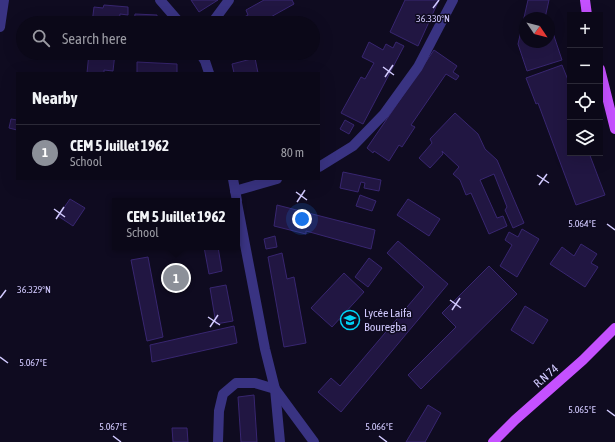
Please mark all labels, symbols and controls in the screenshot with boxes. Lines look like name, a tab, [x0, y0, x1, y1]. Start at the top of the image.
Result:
north arrow	[519, 12, 555, 48]
map controls	[567, 12, 603, 156]
button: +	[567, 12, 603, 48]
text: 36.330°N	[416, 13, 450, 24]
search box	[16, 16, 320, 60]
icon: search	[30, 27, 52, 49]
text: Search here	[62, 30, 127, 47]
button: −	[567, 48, 603, 84]
button: locate	[567, 84, 603, 120]
text: Nearby	[32, 88, 78, 108]
button: layers	[567, 120, 603, 156]
text: CEM 5 Juillet 1962	[70, 137, 169, 154]
text: 1	[42, 145, 48, 160]
text: 80 m	[281, 145, 304, 160]
text: School	[70, 154, 102, 169]
popup	[112, 198, 240, 250]
text: CEM 5 Juillet 1962	[126, 208, 226, 225]
your location	[292, 209, 312, 229]
text: 5.064°E	[568, 218, 597, 229]
text: School	[126, 225, 159, 240]
pin: 1	[163, 263, 189, 293]
text: 36.329°N	[17, 284, 51, 295]
place label: Lycée Laifa Bouregba	[364, 306, 412, 334]
school or university icon: Lycée Laifa Bouregba	[339, 309, 361, 331]
text: 5.067°E	[19, 357, 48, 368]
street label: R.N 74	[531, 361, 561, 391]
text: 5.065°E	[568, 404, 597, 415]
text: 5.067°E	[99, 421, 128, 432]
text: 5.066°E	[365, 421, 394, 432]

